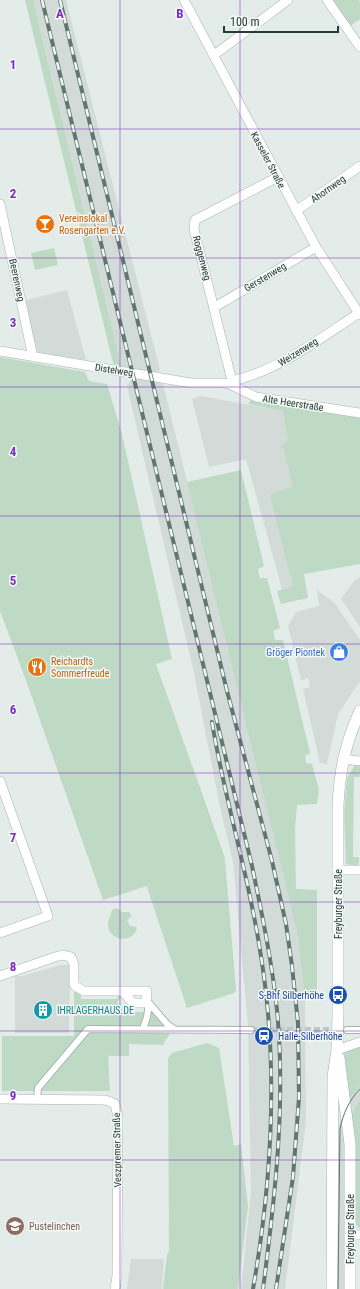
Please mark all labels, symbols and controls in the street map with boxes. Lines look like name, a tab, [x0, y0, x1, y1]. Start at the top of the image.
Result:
text: A	[56, 6, 64, 21]
text: B	[176, 6, 184, 21]
scale bar	[224, 8, 338, 34]
text: 100 m	[230, 15, 260, 29]
text: 1	[10, 57, 16, 72]
street label: Kasseler Straße	[249, 130, 288, 190]
street label: Ahornweg	[309, 173, 347, 205]
text: 2	[10, 186, 17, 201]
bar icon: Vereinslokal Rosengarten e.V.	[34, 213, 56, 235]
place label: Vereinslokal Rosengarten e.V.	[59, 213, 126, 236]
street label: Roggenweg	[191, 234, 213, 282]
street label: Beerenweg	[7, 258, 27, 302]
street label: Gerstenweg	[242, 260, 288, 294]
text: 3	[10, 315, 16, 330]
street label: Weizenweg	[276, 336, 320, 368]
street label: Distelweg	[94, 362, 134, 378]
street label: Alte Heerstraße	[262, 393, 325, 413]
text: 4	[10, 444, 17, 459]
text: 5	[10, 573, 17, 588]
shop icon: Gröger Piontek	[328, 641, 350, 663]
place label: Gröger Piontek	[266, 647, 325, 658]
restaurant icon: Reichardts Sommerfreude	[26, 656, 48, 678]
place label: Reichardts Sommerfreude	[51, 656, 110, 679]
text: 6	[10, 702, 17, 717]
text: 7	[10, 830, 17, 845]
street label: Freyburger Straße	[333, 869, 344, 939]
text: 8	[10, 959, 16, 974]
bus stop icon: S-Bhf Silberhöhe	[327, 984, 349, 1006]
place label: S-Bhf Silberhöhe	[259, 990, 324, 1001]
building icon: IHRLAGERHAUS.DE	[32, 999, 54, 1021]
place label: IHRLAGERHAUS.DE	[57, 1005, 134, 1016]
station icon: Halle-Silberhöhe	[253, 1025, 275, 1047]
place label: Halle-Silberhöhe	[278, 1031, 343, 1042]
text: 9	[10, 1088, 16, 1103]
street label: Veszpremer Straße	[111, 1112, 123, 1188]
street label: Freyburger Straße	[345, 1194, 356, 1264]
school or university icon: Pustelinchen	[4, 1215, 26, 1237]
place label: Pustelinchen	[29, 1221, 80, 1232]

